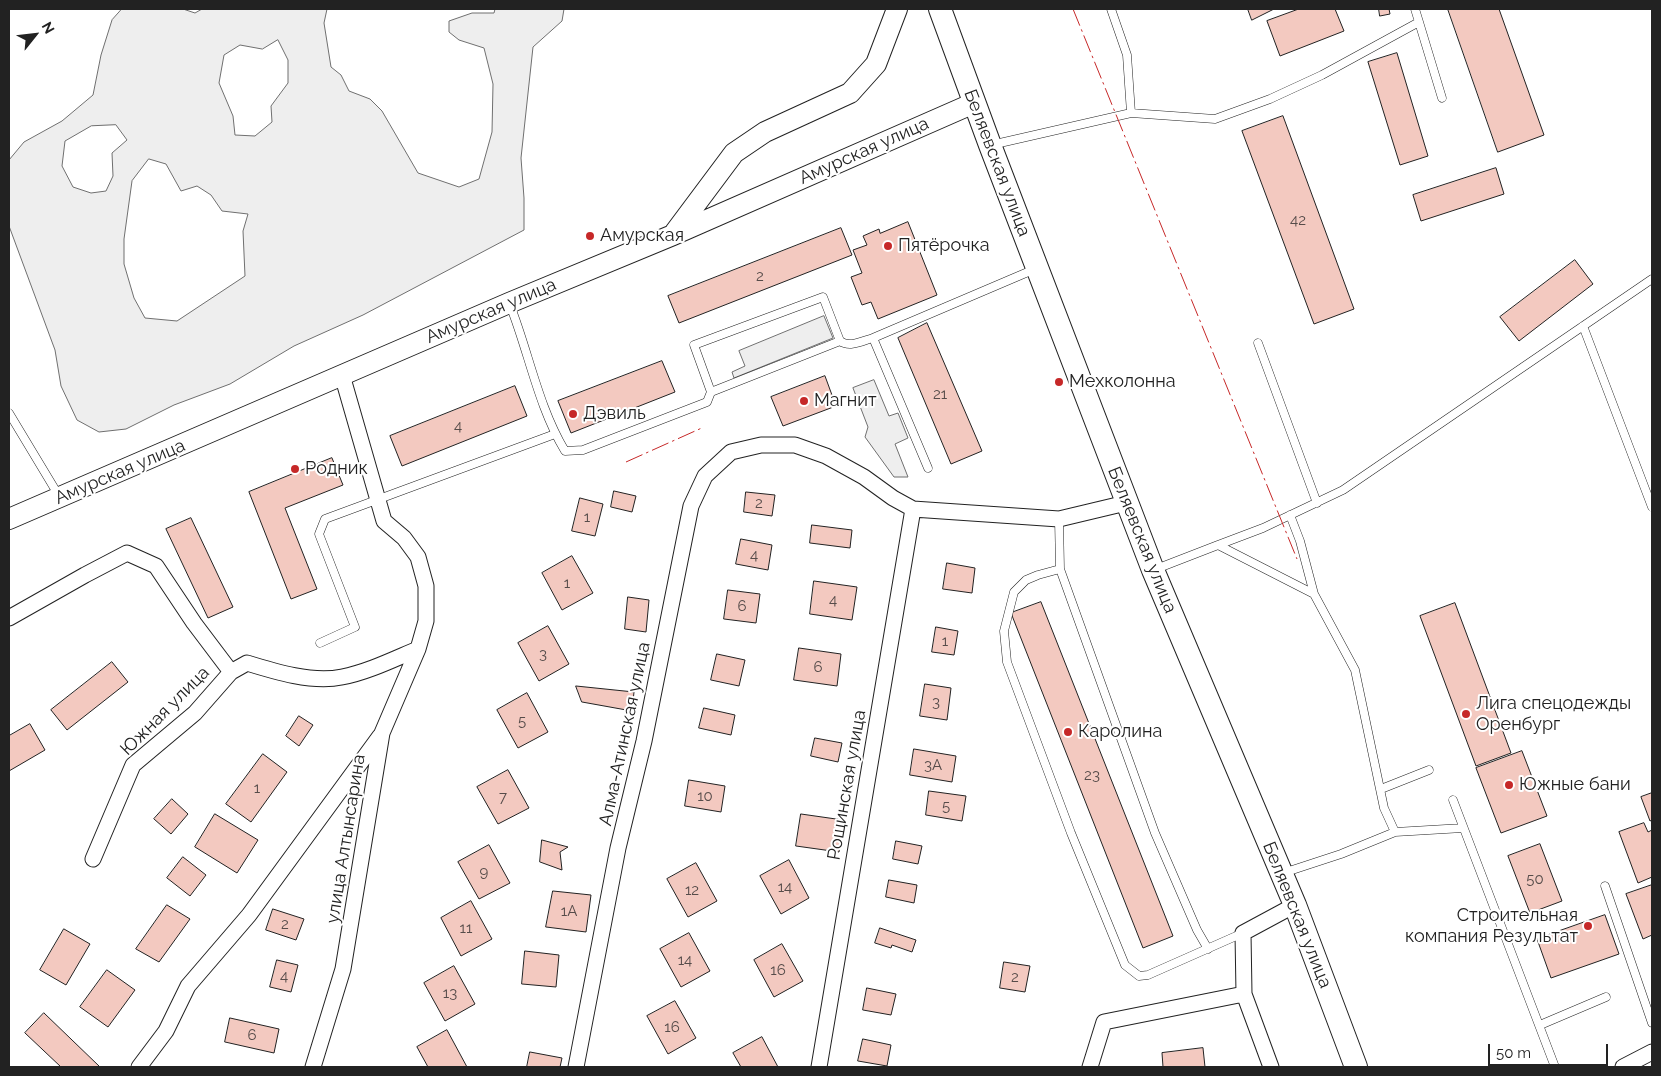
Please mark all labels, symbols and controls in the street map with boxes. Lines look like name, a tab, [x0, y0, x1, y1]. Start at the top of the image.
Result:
north arrow	[10, 10, 60, 60]
text: N	[39, 19, 58, 36]
street label: Беляевская улица	[959, 86, 1035, 240]
street label: Амурская улица	[796, 113, 932, 189]
house number: 42	[1290, 211, 1306, 229]
place label: Амурская	[600, 225, 684, 247]
marker: Амурская	[584, 230, 596, 242]
place label: Пятёрочка	[898, 235, 990, 257]
marker: Пятёрочка	[882, 240, 894, 252]
house number: 2	[756, 267, 764, 285]
street label: Амурская улица	[423, 274, 559, 348]
place label: Мехколонна	[1069, 371, 1176, 393]
marker: Мехколонна	[1053, 376, 1065, 388]
house number: 21	[933, 385, 947, 403]
place label: Магнит	[814, 390, 877, 412]
marker: Магнит	[798, 395, 810, 407]
place label: Дэвиль	[583, 403, 646, 425]
marker: Дэвиль	[567, 408, 579, 420]
house number: 4	[454, 417, 462, 435]
street label: Амурская улица	[52, 435, 188, 509]
place label: Родник	[305, 458, 368, 480]
marker: Родник	[289, 463, 301, 475]
street label: Беляевская улица	[1103, 464, 1181, 616]
house number: 2	[755, 494, 763, 512]
house number: 1	[584, 508, 590, 526]
house number: 4	[750, 546, 758, 564]
house number: 1	[564, 574, 570, 592]
house number: 4	[829, 591, 837, 609]
house number: 6	[737, 597, 747, 615]
house number: 1	[942, 632, 948, 650]
street label: Алма-Атинская улица	[595, 640, 655, 828]
house number: 3	[539, 645, 547, 663]
house number: 6	[813, 658, 823, 676]
street label: Южная улица	[116, 662, 214, 760]
house number: 3	[932, 693, 940, 711]
place label: Лига спецодежды Оренбург	[1476, 693, 1631, 736]
street label: Рощинская улица	[823, 708, 871, 862]
marker: Лига спецодежды Оренбург	[1460, 708, 1472, 720]
house number: 5	[518, 712, 526, 730]
place label: Каролина	[1078, 721, 1162, 743]
marker: Каролина	[1062, 726, 1074, 738]
street label: улица Алтынсарина	[322, 753, 370, 925]
house number: 3А	[924, 756, 942, 774]
house number: 23	[1084, 766, 1100, 784]
place label: Южные бани	[1519, 774, 1631, 796]
house number: 1	[254, 779, 260, 797]
marker: Южные бани	[1503, 779, 1515, 791]
house number: 10	[697, 787, 713, 805]
house number: 7	[499, 788, 507, 806]
house number: 5	[942, 797, 950, 815]
street label: Беляевская улица	[1258, 839, 1336, 991]
house number: 9	[480, 863, 488, 881]
house number: 50	[1526, 870, 1544, 888]
house number: 14	[778, 878, 792, 896]
house number: 12	[685, 881, 699, 899]
house number: 1А	[561, 902, 577, 920]
place label: Строительная компания Результат	[1405, 905, 1578, 948]
house number: 2	[281, 915, 289, 933]
house number: 11	[460, 919, 472, 937]
marker: Строительная компания Результат	[1582, 920, 1594, 932]
house number: 14	[678, 951, 692, 969]
house number: 16	[770, 961, 786, 979]
house number: 4	[280, 967, 288, 985]
house number: 2	[1011, 968, 1019, 986]
house number: 13	[443, 984, 457, 1002]
house number: 16	[664, 1018, 680, 1036]
house number: 6	[247, 1026, 257, 1044]
scale bar	[1491, 1034, 1611, 1066]
text: 50 m	[1496, 1044, 1531, 1062]

